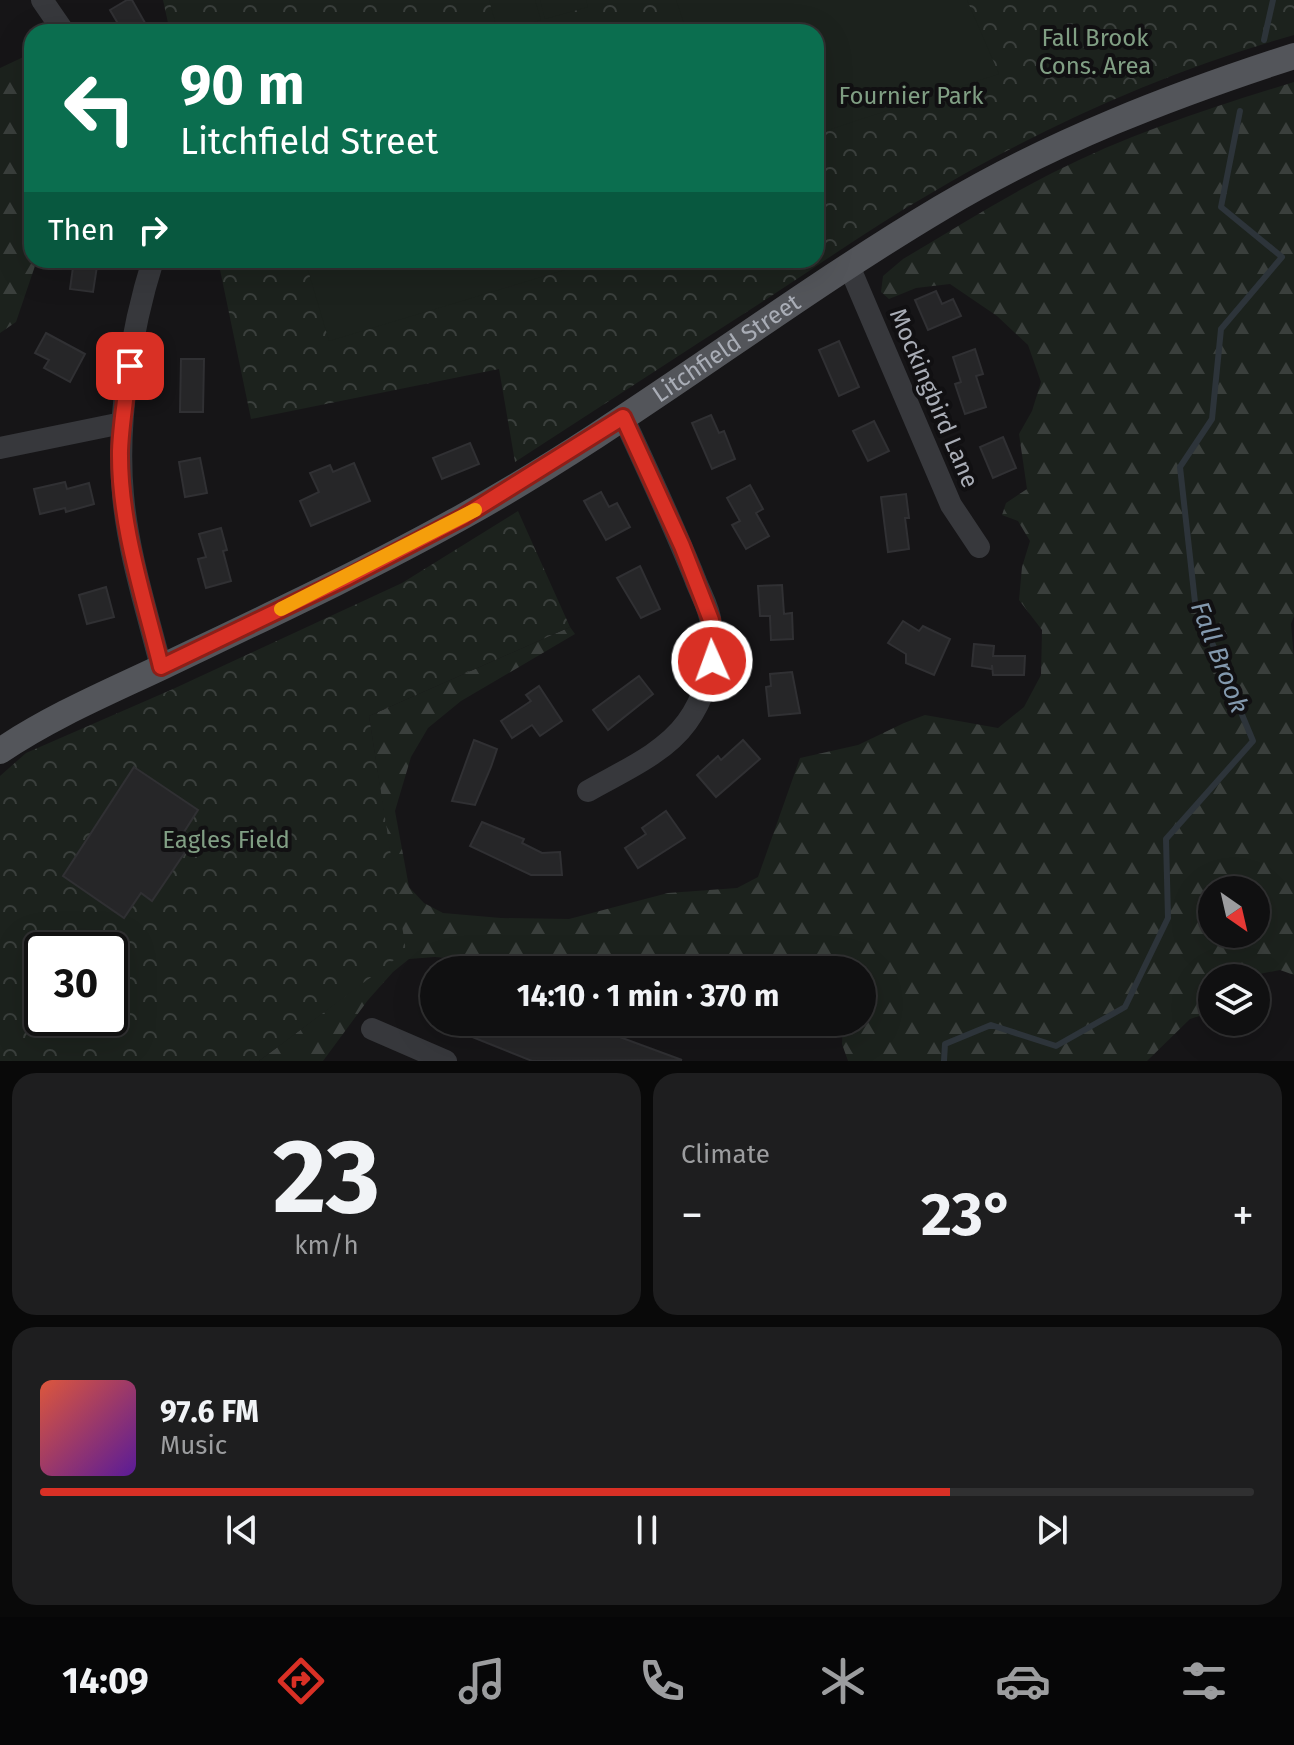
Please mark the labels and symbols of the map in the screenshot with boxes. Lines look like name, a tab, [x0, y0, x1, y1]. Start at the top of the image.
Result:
park label: Fall Brook Cons. Area	[1039, 24, 1151, 80]
park label: Fournier Park	[839, 82, 984, 110]
street label: Litchfield Street	[647, 288, 806, 408]
street label: Mockingbird Lane	[884, 304, 984, 492]
pin	[96, 332, 164, 400]
water label: Fall Brook	[1184, 597, 1255, 717]
position arrow	[670, 619, 754, 703]
park label: Eagles Field	[162, 826, 290, 854]
north arrow	[1198, 876, 1270, 948]
speed limit sign: 30	[24, 932, 128, 1036]

